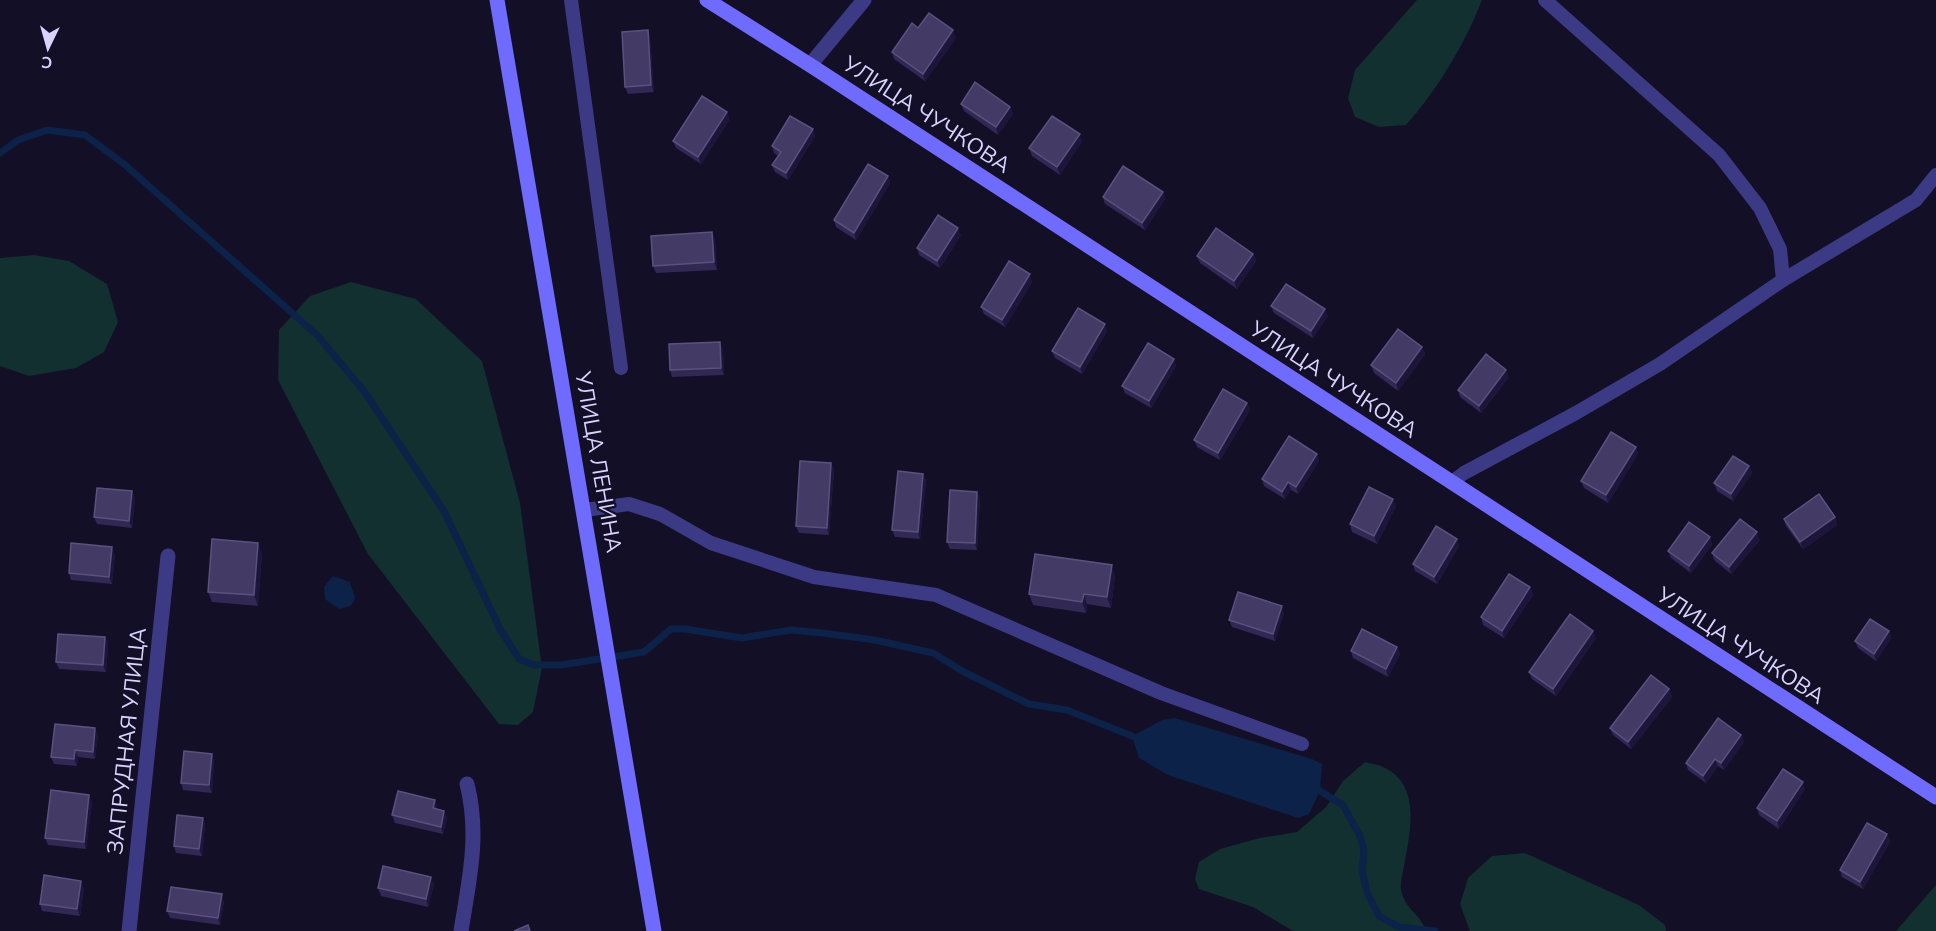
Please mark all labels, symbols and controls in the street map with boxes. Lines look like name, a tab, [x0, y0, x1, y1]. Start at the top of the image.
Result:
north arrow	[18, 18, 78, 78]
street label: УЛИЦА ЧУЧКОВА	[837, 49, 1016, 179]
text: С	[40, 53, 53, 73]
street label: УЛИЦА ЧУЧКОВА	[1244, 314, 1423, 444]
street label: УЛИЦА ЛЕНИНА	[569, 368, 629, 555]
street label: УЛИЦА ЧУЧКОВА	[1651, 580, 1830, 710]
street label: ЗАПРУДНАЯ УЛИЦА	[100, 626, 152, 856]

